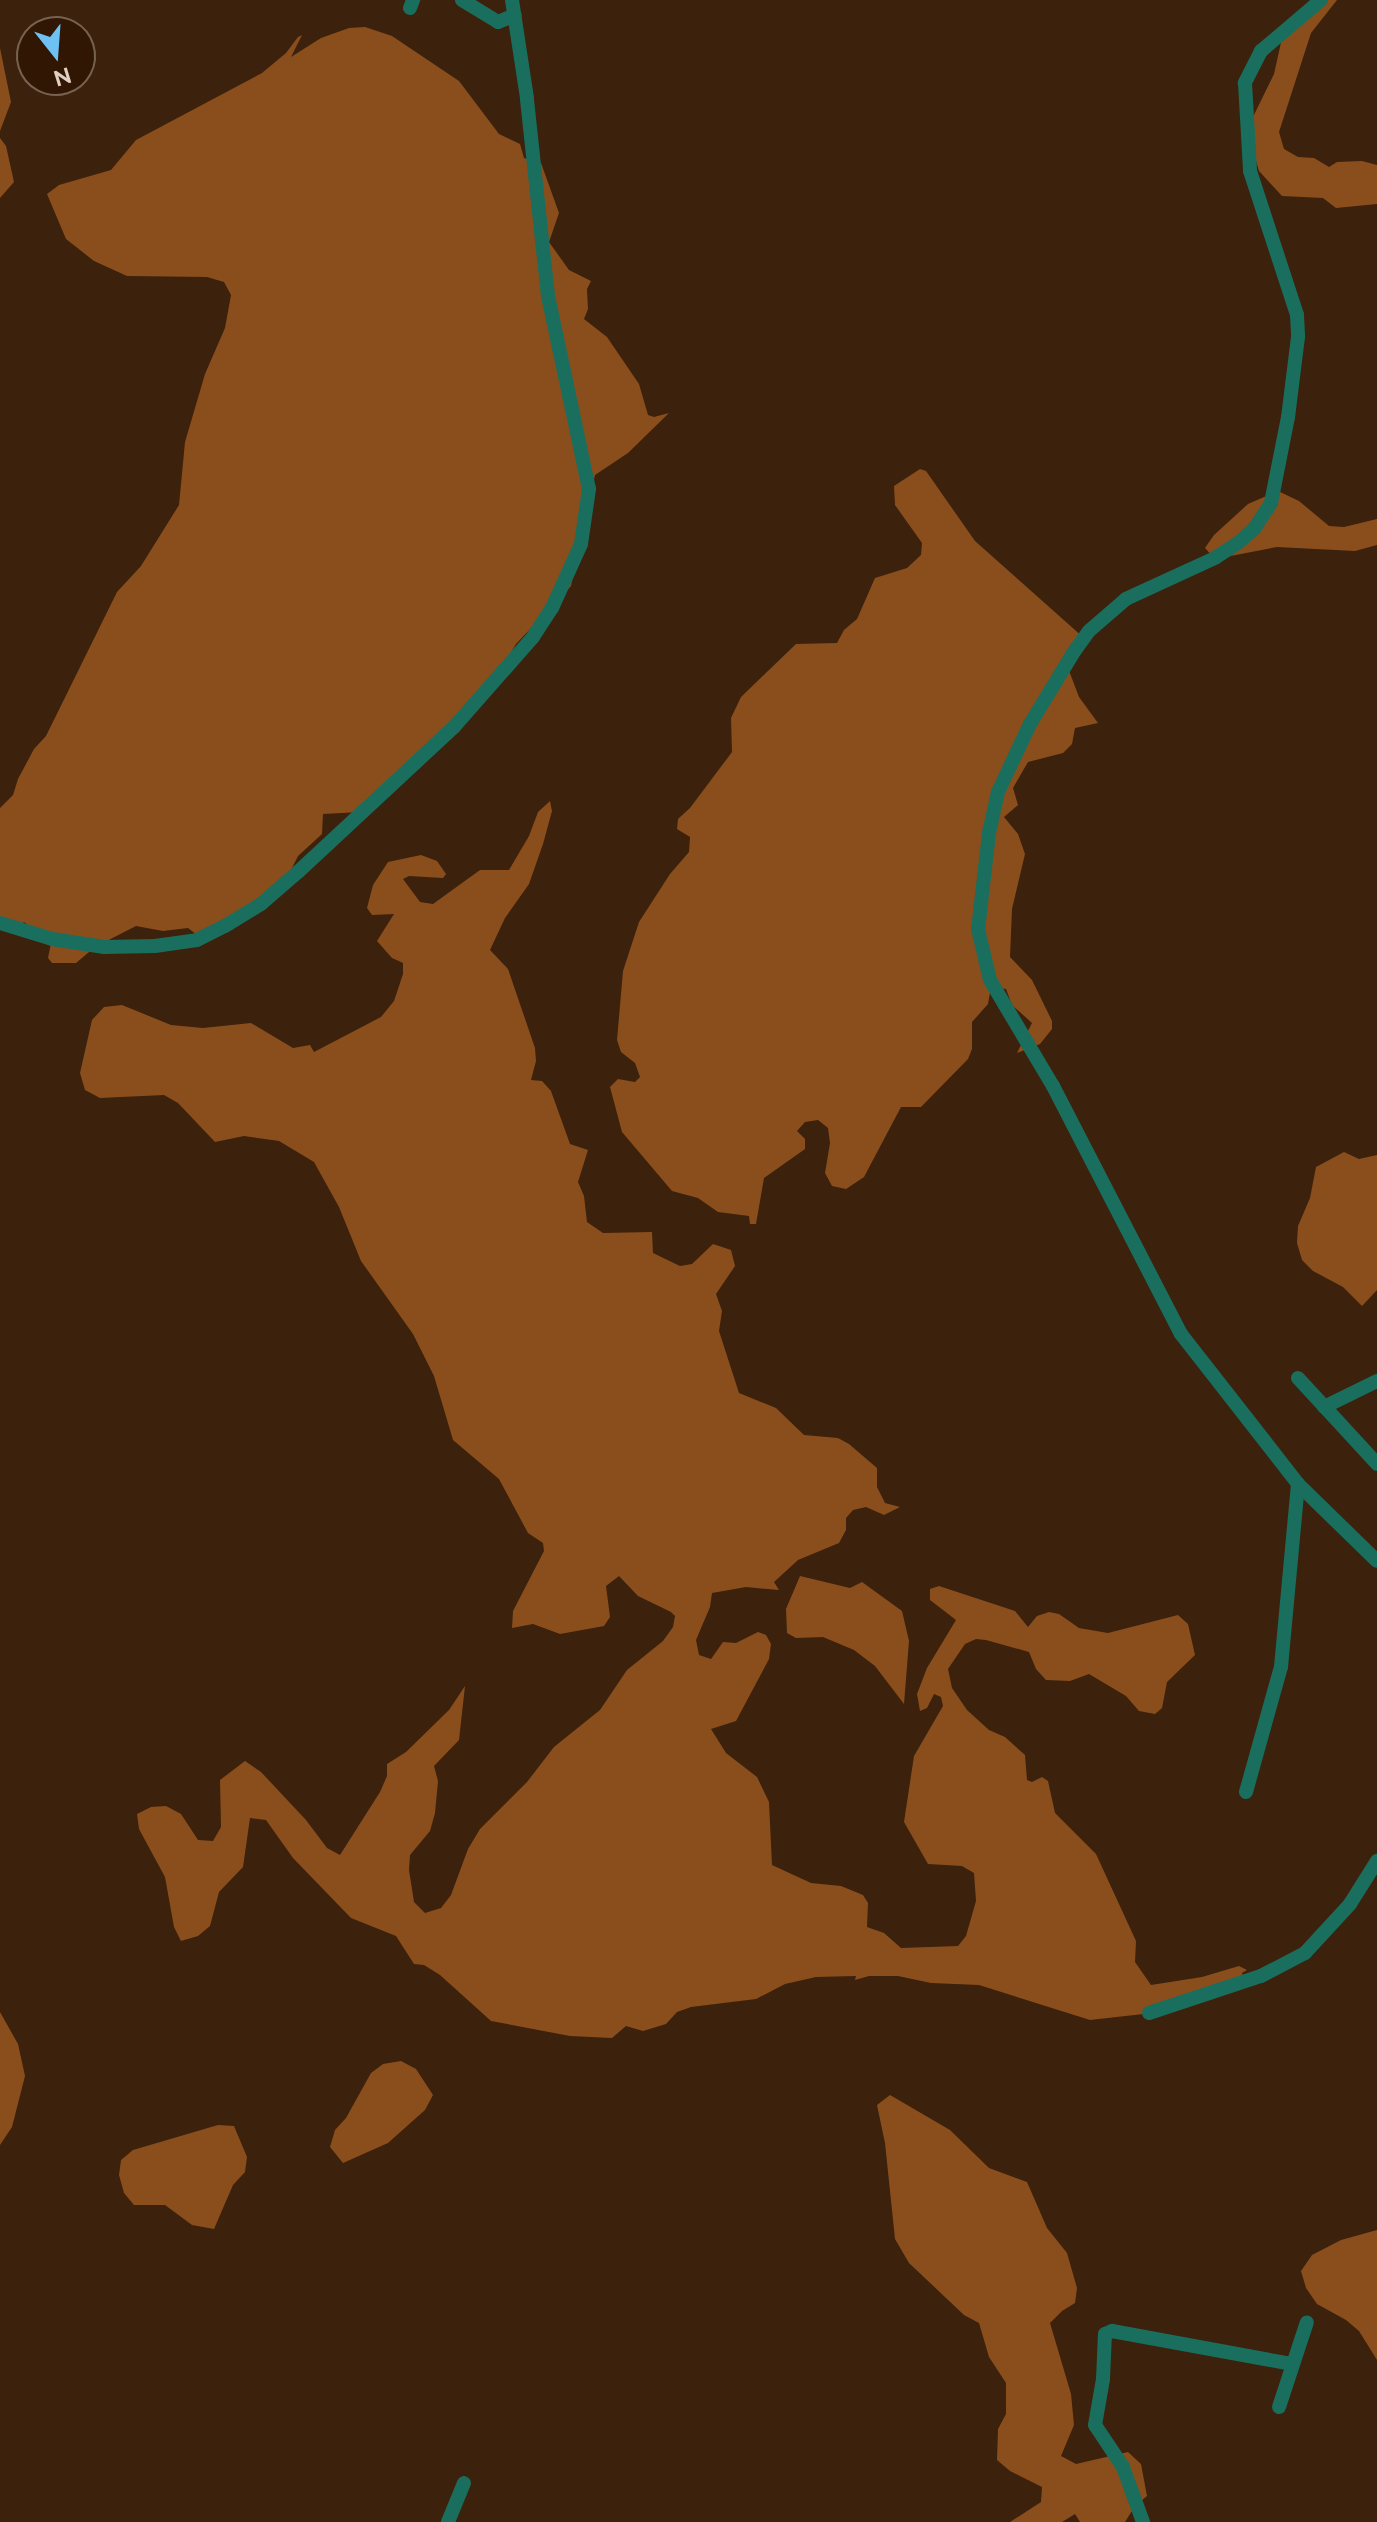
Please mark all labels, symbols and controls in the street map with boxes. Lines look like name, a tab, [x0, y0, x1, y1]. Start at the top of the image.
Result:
north arrow	[16, 16, 96, 96]
text: N	[51, 62, 74, 92]

